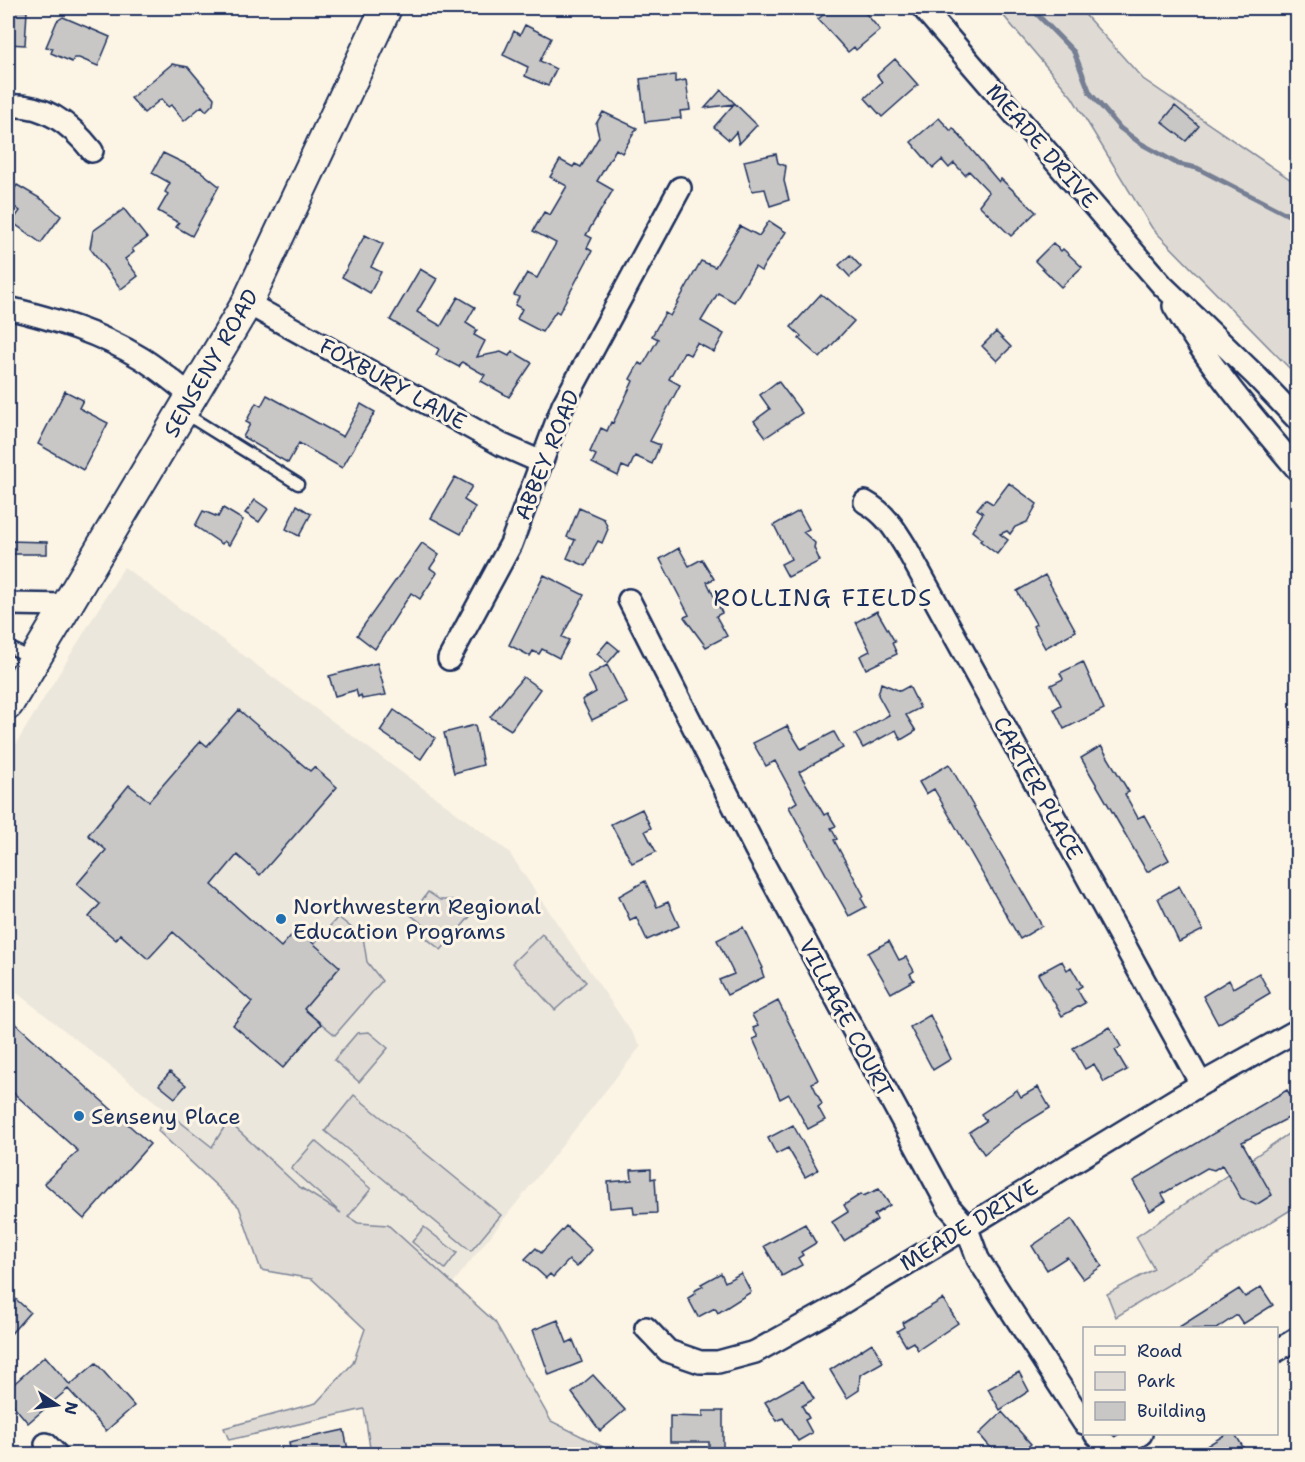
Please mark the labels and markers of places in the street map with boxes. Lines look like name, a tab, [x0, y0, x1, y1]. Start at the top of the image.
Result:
place label: Northwestern Regional Education Programs	[293, 892, 541, 946]
marker: Northwestern Regional Education Programs	[274, 912, 288, 926]
place label: Senseny Place	[91, 1102, 241, 1131]
marker: Senseny Place	[72, 1109, 86, 1123]

